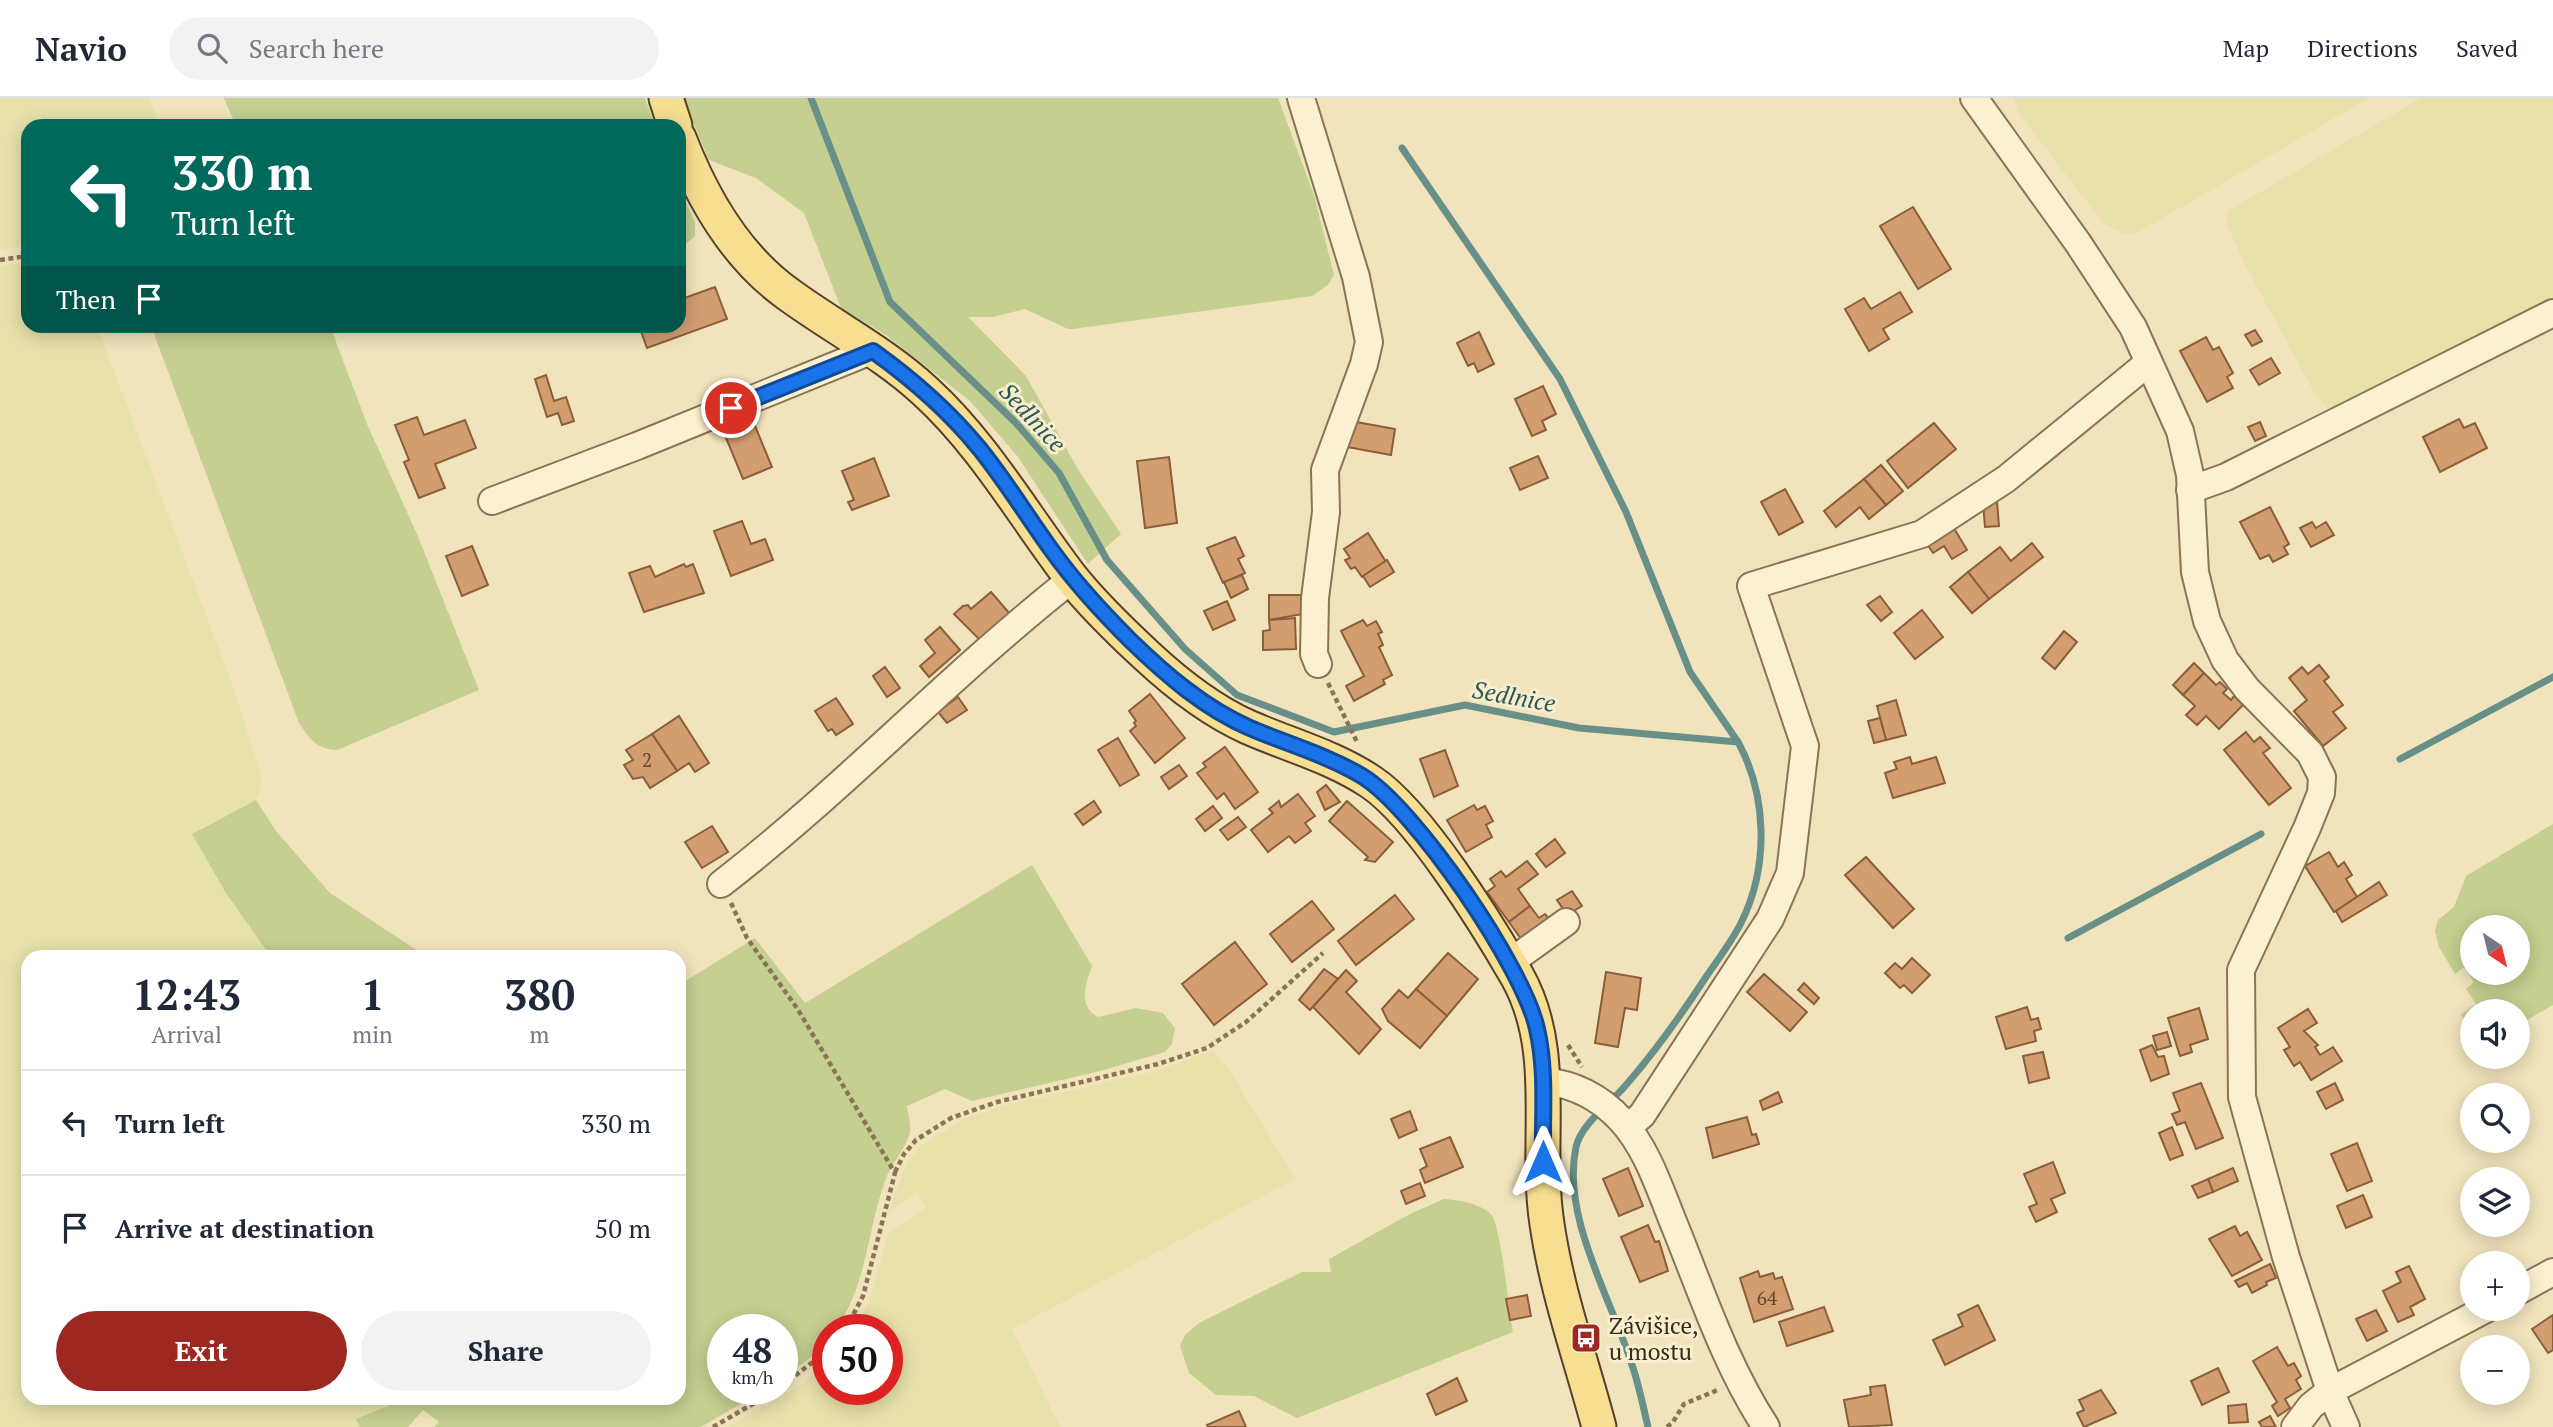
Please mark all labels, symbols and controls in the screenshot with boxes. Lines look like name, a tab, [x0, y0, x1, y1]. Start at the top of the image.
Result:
search box	[169, 17, 659, 80]
text: Navio	[35, 27, 127, 70]
icon: search	[193, 29, 231, 67]
text: Search here	[249, 31, 384, 65]
text: Map	[2223, 32, 2269, 64]
text: Directions	[2307, 32, 2418, 64]
text: Saved	[2456, 32, 2518, 64]
text: 330 m	[171, 139, 313, 204]
icon: left	[56, 147, 147, 238]
text: Turn left	[171, 202, 295, 244]
icon: arrive	[130, 280, 168, 318]
text: Then	[56, 282, 116, 316]
water label: Sedlnice	[993, 375, 1073, 459]
pin	[701, 378, 761, 438]
icon: arrive	[712, 389, 750, 427]
water label: Sedlnice	[1470, 673, 1558, 719]
house number: 2	[642, 747, 652, 772]
north arrow	[2460, 915, 2530, 985]
map controls	[2460, 915, 2530, 1405]
text: 12:43	[132, 966, 241, 1022]
text: 1	[361, 966, 384, 1022]
text: 380	[504, 966, 575, 1022]
button: sound	[2460, 999, 2530, 1069]
text: Arrival	[151, 1019, 222, 1050]
text: min	[352, 1019, 393, 1050]
text: m	[529, 1019, 549, 1050]
button: search	[2460, 1083, 2530, 1153]
icon: left	[56, 1104, 94, 1142]
text: Turn left	[115, 1106, 225, 1140]
text: 330 m	[581, 1106, 651, 1140]
position arrow	[1506, 1125, 1580, 1199]
button: layers	[2460, 1167, 2530, 1237]
icon: arrive	[56, 1209, 94, 1247]
text: Arrive at destination	[115, 1211, 374, 1245]
text: 50 m	[595, 1211, 651, 1245]
button: +	[2460, 1251, 2530, 1321]
house number: 64	[1757, 1285, 1778, 1310]
place label: Závišice, u mostu	[1609, 1310, 1699, 1367]
button: Exit	[56, 1311, 347, 1391]
button: Share	[361, 1311, 651, 1391]
speed limit sign: 50	[812, 1314, 903, 1405]
bus stop icon: Závišice, u mostu	[1569, 1321, 1603, 1355]
text: 48	[733, 1327, 772, 1373]
button: −	[2460, 1335, 2530, 1405]
text: km/h	[732, 1365, 773, 1389]

